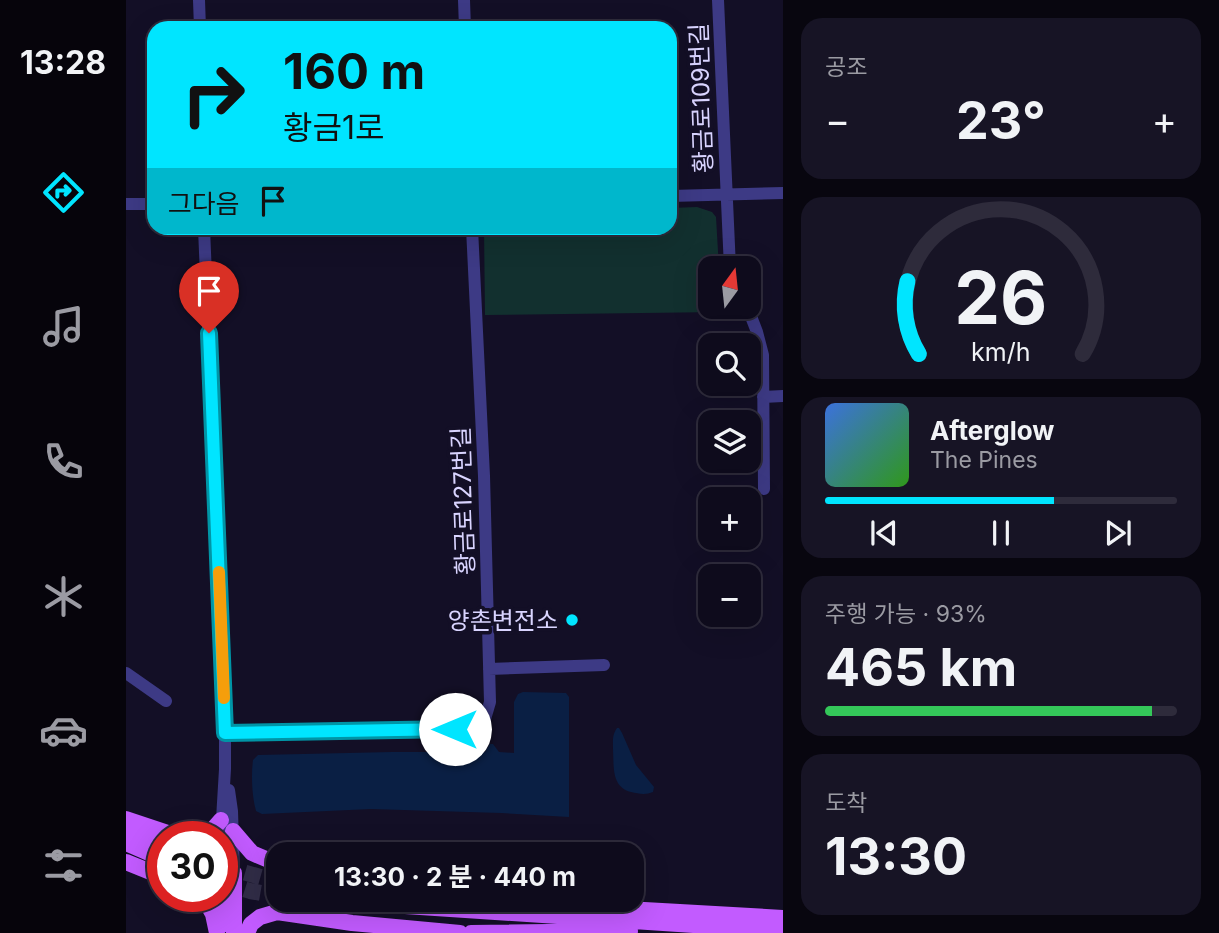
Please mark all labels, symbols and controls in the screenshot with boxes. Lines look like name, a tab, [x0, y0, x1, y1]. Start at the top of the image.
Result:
street label: 황금로109번길	[684, 22, 718, 174]
text: 160 m	[283, 42, 425, 101]
text: 13:28	[20, 43, 106, 82]
icon: right	[168, 49, 259, 140]
text: 공조	[825, 53, 867, 81]
text: 23°	[956, 89, 1046, 152]
text: −	[825, 97, 850, 143]
text: +	[1152, 97, 1177, 143]
text: 황금1로	[283, 108, 384, 147]
icon: directions	[39, 168, 88, 217]
icon: arrive	[254, 182, 292, 220]
text: 그다음	[168, 188, 240, 219]
text: 26	[954, 253, 1048, 342]
north arrow	[698, 256, 761, 318]
map controls	[698, 256, 761, 627]
pin	[179, 261, 239, 333]
icon: arrive	[190, 272, 228, 310]
icon: music	[39, 302, 88, 351]
button: search	[698, 333, 761, 396]
text: km/h	[971, 337, 1031, 367]
button: layers	[698, 410, 761, 473]
text: Afterglow	[930, 415, 1054, 446]
street label: 황금로127번길	[446, 426, 480, 576]
icon: phone	[39, 437, 88, 486]
text: The Pines	[930, 446, 1038, 474]
button: +	[698, 487, 761, 550]
icon: previous	[865, 514, 903, 552]
icon: pause	[982, 514, 1020, 552]
icon: next	[1099, 514, 1137, 552]
button: −	[698, 564, 761, 627]
icon: climate	[39, 572, 88, 621]
text: 주행 가능 · 93%	[825, 600, 987, 628]
place label: 양촌변전소	[448, 606, 558, 635]
marker: 양촌변전소	[564, 612, 580, 628]
text: 465 km	[825, 636, 1017, 699]
position arrow	[418, 692, 492, 766]
icon: car	[39, 706, 88, 755]
text: 도착	[825, 789, 867, 817]
speed limit sign: 30	[147, 821, 238, 912]
text: 13:30	[825, 825, 967, 888]
icon: filters	[39, 841, 88, 890]
text: 13:30 · 2 분 · 440 m	[334, 861, 576, 892]

